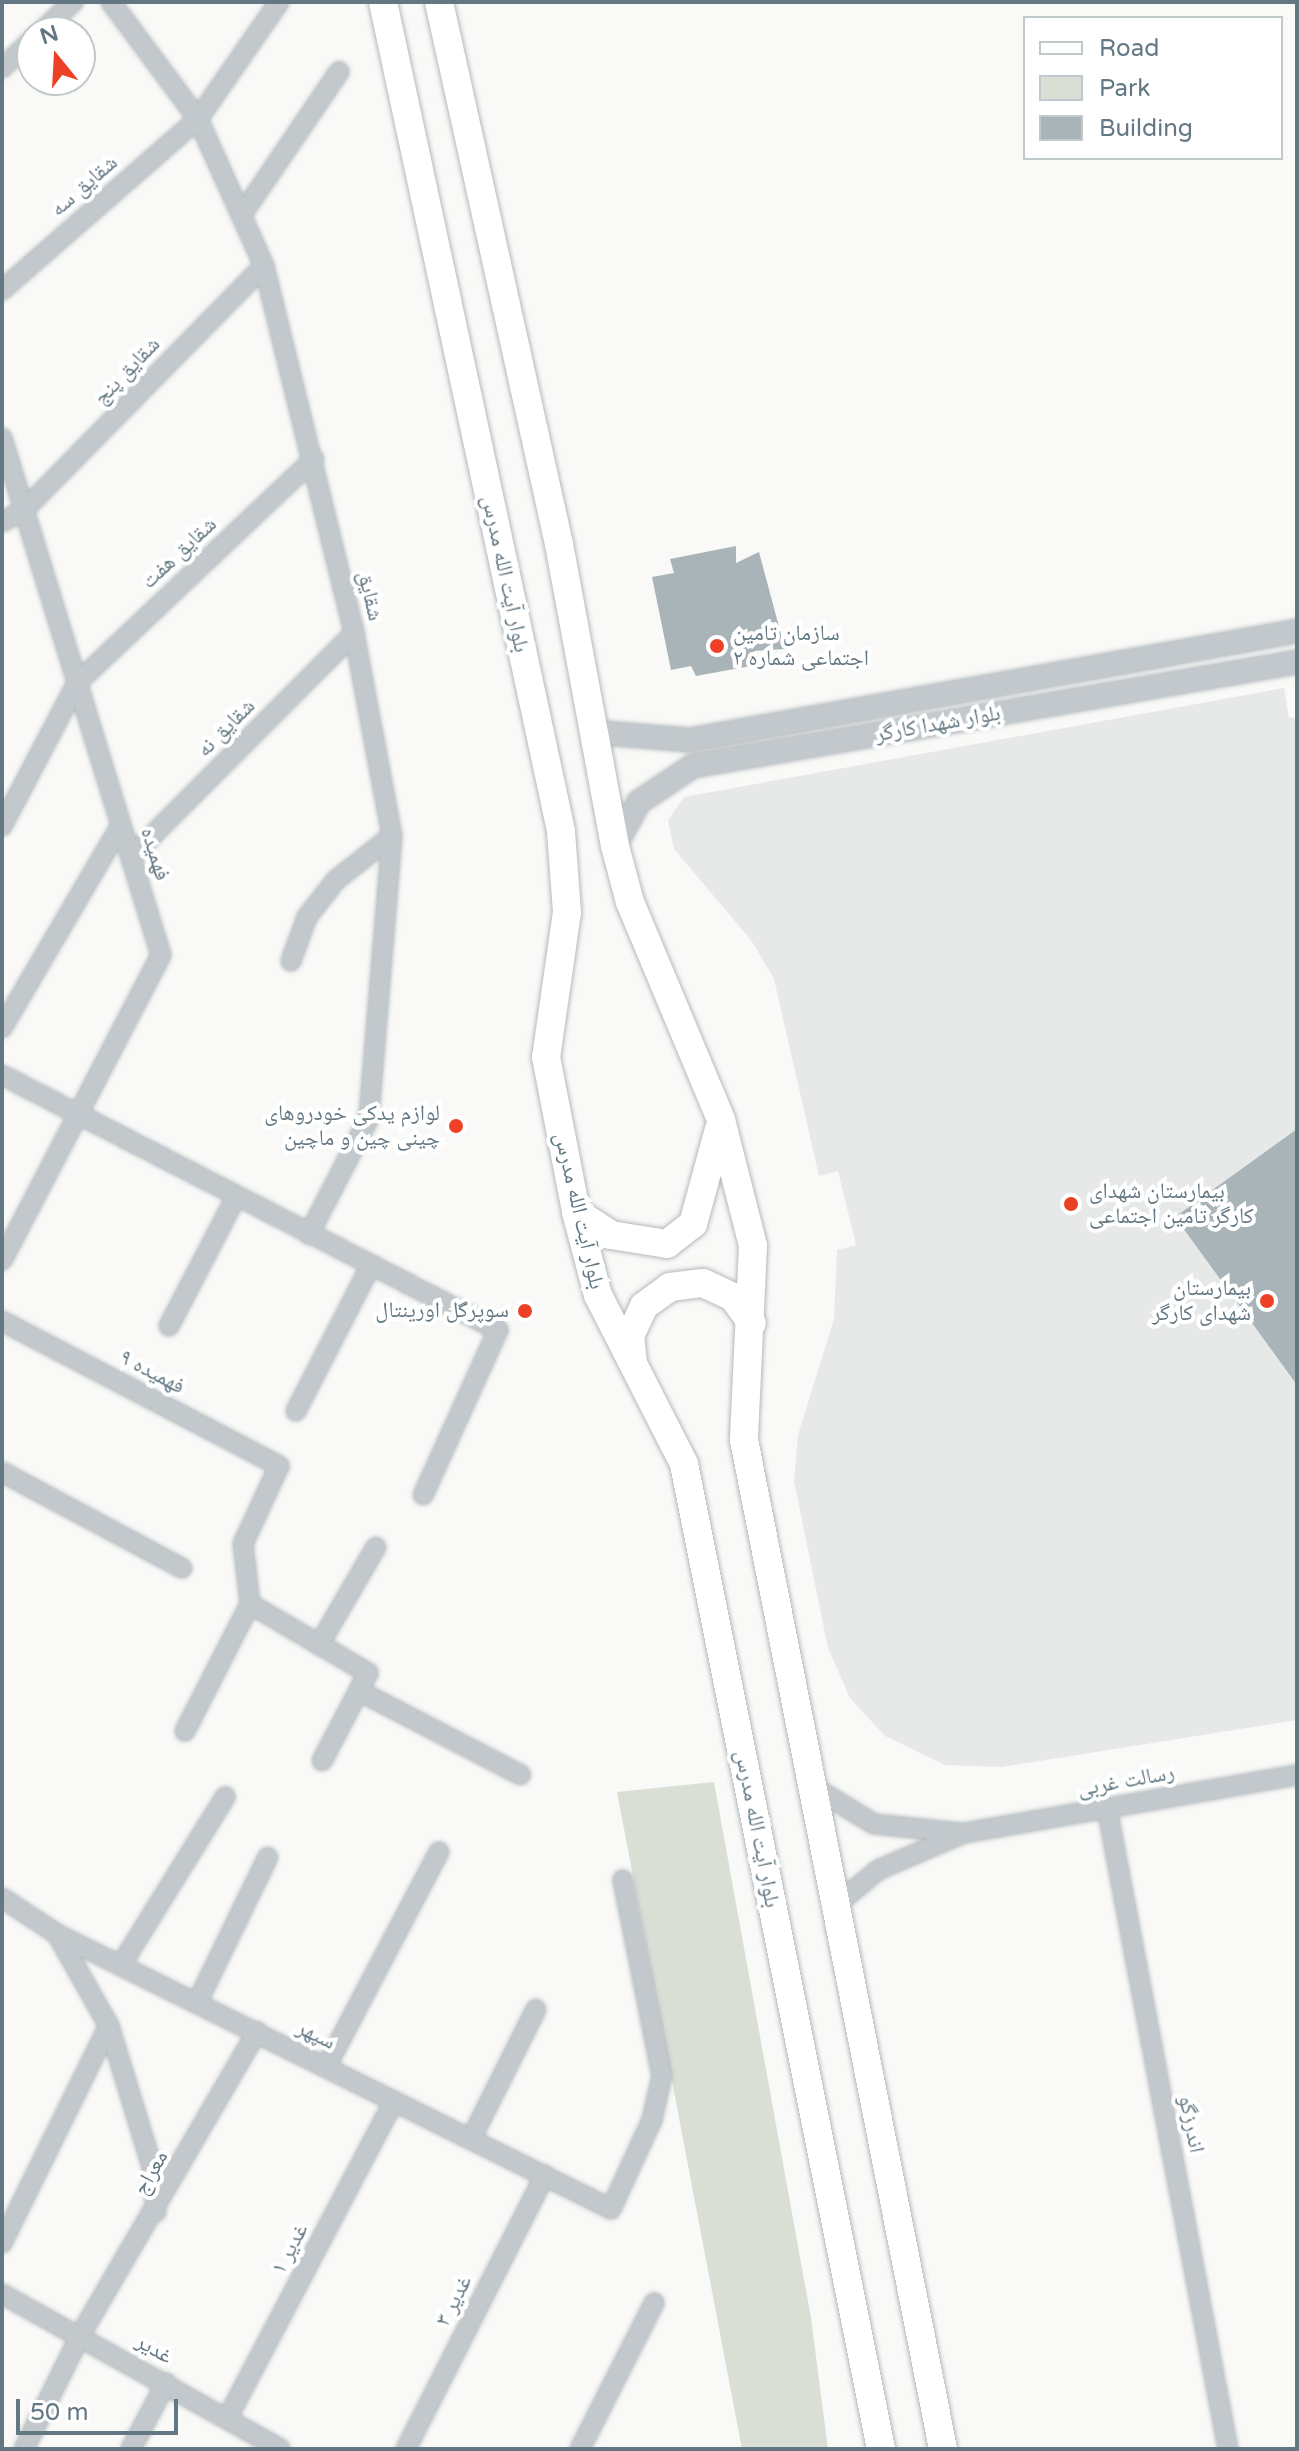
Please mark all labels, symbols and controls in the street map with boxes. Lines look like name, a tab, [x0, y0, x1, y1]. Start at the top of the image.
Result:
north arrow	[16, 16, 96, 96]
legend	[1023, 16, 1283, 160]
text: N	[37, 20, 62, 50]
text: Road	[1099, 34, 1159, 63]
text: Park	[1099, 74, 1150, 103]
text: Building	[1099, 114, 1193, 143]
street label: شقایق سه	[45, 150, 123, 222]
street label: شقایق پنج	[88, 331, 166, 411]
street label: بلوار آیت الله مدرس	[475, 493, 535, 655]
street label: شقایق هفت	[136, 511, 222, 595]
street label: شقایق	[351, 569, 389, 623]
place label: سازمان تامین اجتماعی شماره ۲	[733, 620, 869, 672]
marker: سازمان تامین اجتماعی شماره ۲	[708, 637, 726, 655]
street label: شقایق نه	[191, 693, 261, 763]
street label: بلوار شهدا کارگر	[873, 700, 1003, 748]
street label: فهمیده	[134, 824, 176, 884]
place label: لوازم یدکی خودروهای چینی چین و ماچین	[264, 1100, 440, 1152]
marker: لوازم یدکی خودروهای چینی چین و ماچین	[447, 1117, 465, 1135]
street label: بلوار آیت الله مدرس	[548, 1130, 610, 1292]
place label: بیمارستان شهدای کارگر تامین اجتماعی	[1089, 1178, 1254, 1230]
marker: بیمارستان شهدای کارگر تامین اجتماعی	[1060, 1193, 1082, 1215]
place label: بیمارستان شهدای کارگر	[1152, 1275, 1251, 1326]
marker: بیمارستان شهدای کارگر	[1258, 1292, 1276, 1310]
place label: سوپرگل اورینتال	[375, 1298, 509, 1324]
marker: سوپرگل اورینتال	[516, 1302, 534, 1320]
street label: فهمیده ۹	[115, 1344, 189, 1400]
street label: بلوار آیت الله مدرس	[729, 1748, 785, 1910]
street label: رسالت غربی	[1075, 1759, 1177, 1803]
street label: سپهر	[292, 2014, 340, 2056]
street label: اندرزگو	[1172, 2093, 1210, 2155]
street label: معراج	[128, 2146, 174, 2200]
street label: غدیر ۱	[266, 2219, 314, 2279]
street label: غدیر ۳	[430, 2271, 478, 2331]
street label: غدیر	[131, 2328, 177, 2370]
scale bar	[20, 2383, 182, 2433]
text: 50 m	[30, 2398, 88, 2427]

